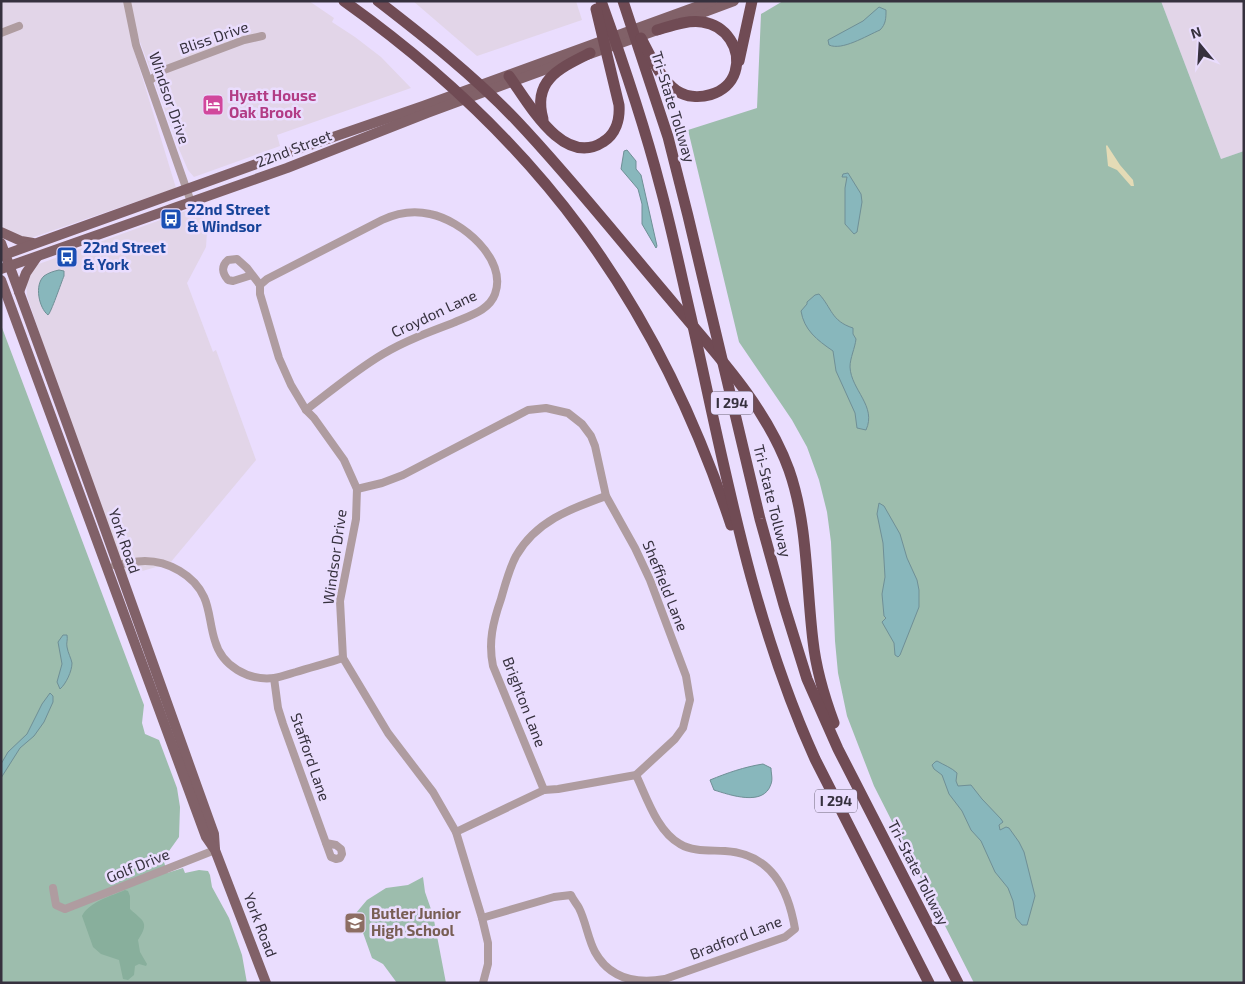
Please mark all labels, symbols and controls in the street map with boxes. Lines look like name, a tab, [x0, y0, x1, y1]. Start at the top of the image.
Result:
street label: Bliss Drive	[177, 17, 250, 57]
north arrow	[1175, 20, 1225, 70]
text: N	[1188, 23, 1203, 42]
street label: Windsor Drive	[146, 49, 194, 146]
street label: Tri-State Tollway	[648, 49, 699, 165]
place label: Hyatt House Oak Brook	[229, 86, 316, 121]
hotel icon: Hyatt House Oak Brook	[201, 93, 225, 117]
street label: 22nd Street	[253, 125, 334, 171]
place label: 22nd Street & Windsor	[187, 200, 270, 235]
bus stop icon: 22nd Street & Windsor	[159, 207, 183, 231]
place label: 22nd Street & York	[83, 238, 166, 273]
bus stop icon: 22nd Street & York	[55, 245, 79, 269]
street label: Croydon Lane	[388, 285, 479, 341]
road number: I 294	[711, 392, 753, 414]
street label: Tri-State Tollway	[750, 443, 796, 559]
street label: York Road	[105, 506, 144, 576]
street label: Windsor Drive	[318, 508, 350, 606]
street label: Sheffield Lane	[640, 538, 692, 634]
street label: Brighton Lane	[499, 654, 550, 749]
street label: Stafford Lane	[287, 710, 334, 803]
road number: I 294	[815, 789, 857, 812]
street label: Tri-State Tollway	[885, 817, 953, 928]
street label: Golf Drive	[103, 844, 172, 886]
street label: York Road	[240, 890, 281, 959]
place label: Butler Junior High School	[371, 904, 462, 939]
school or university icon: Butler Junior High School	[343, 911, 367, 935]
street label: Bradford Lane	[687, 911, 784, 963]

